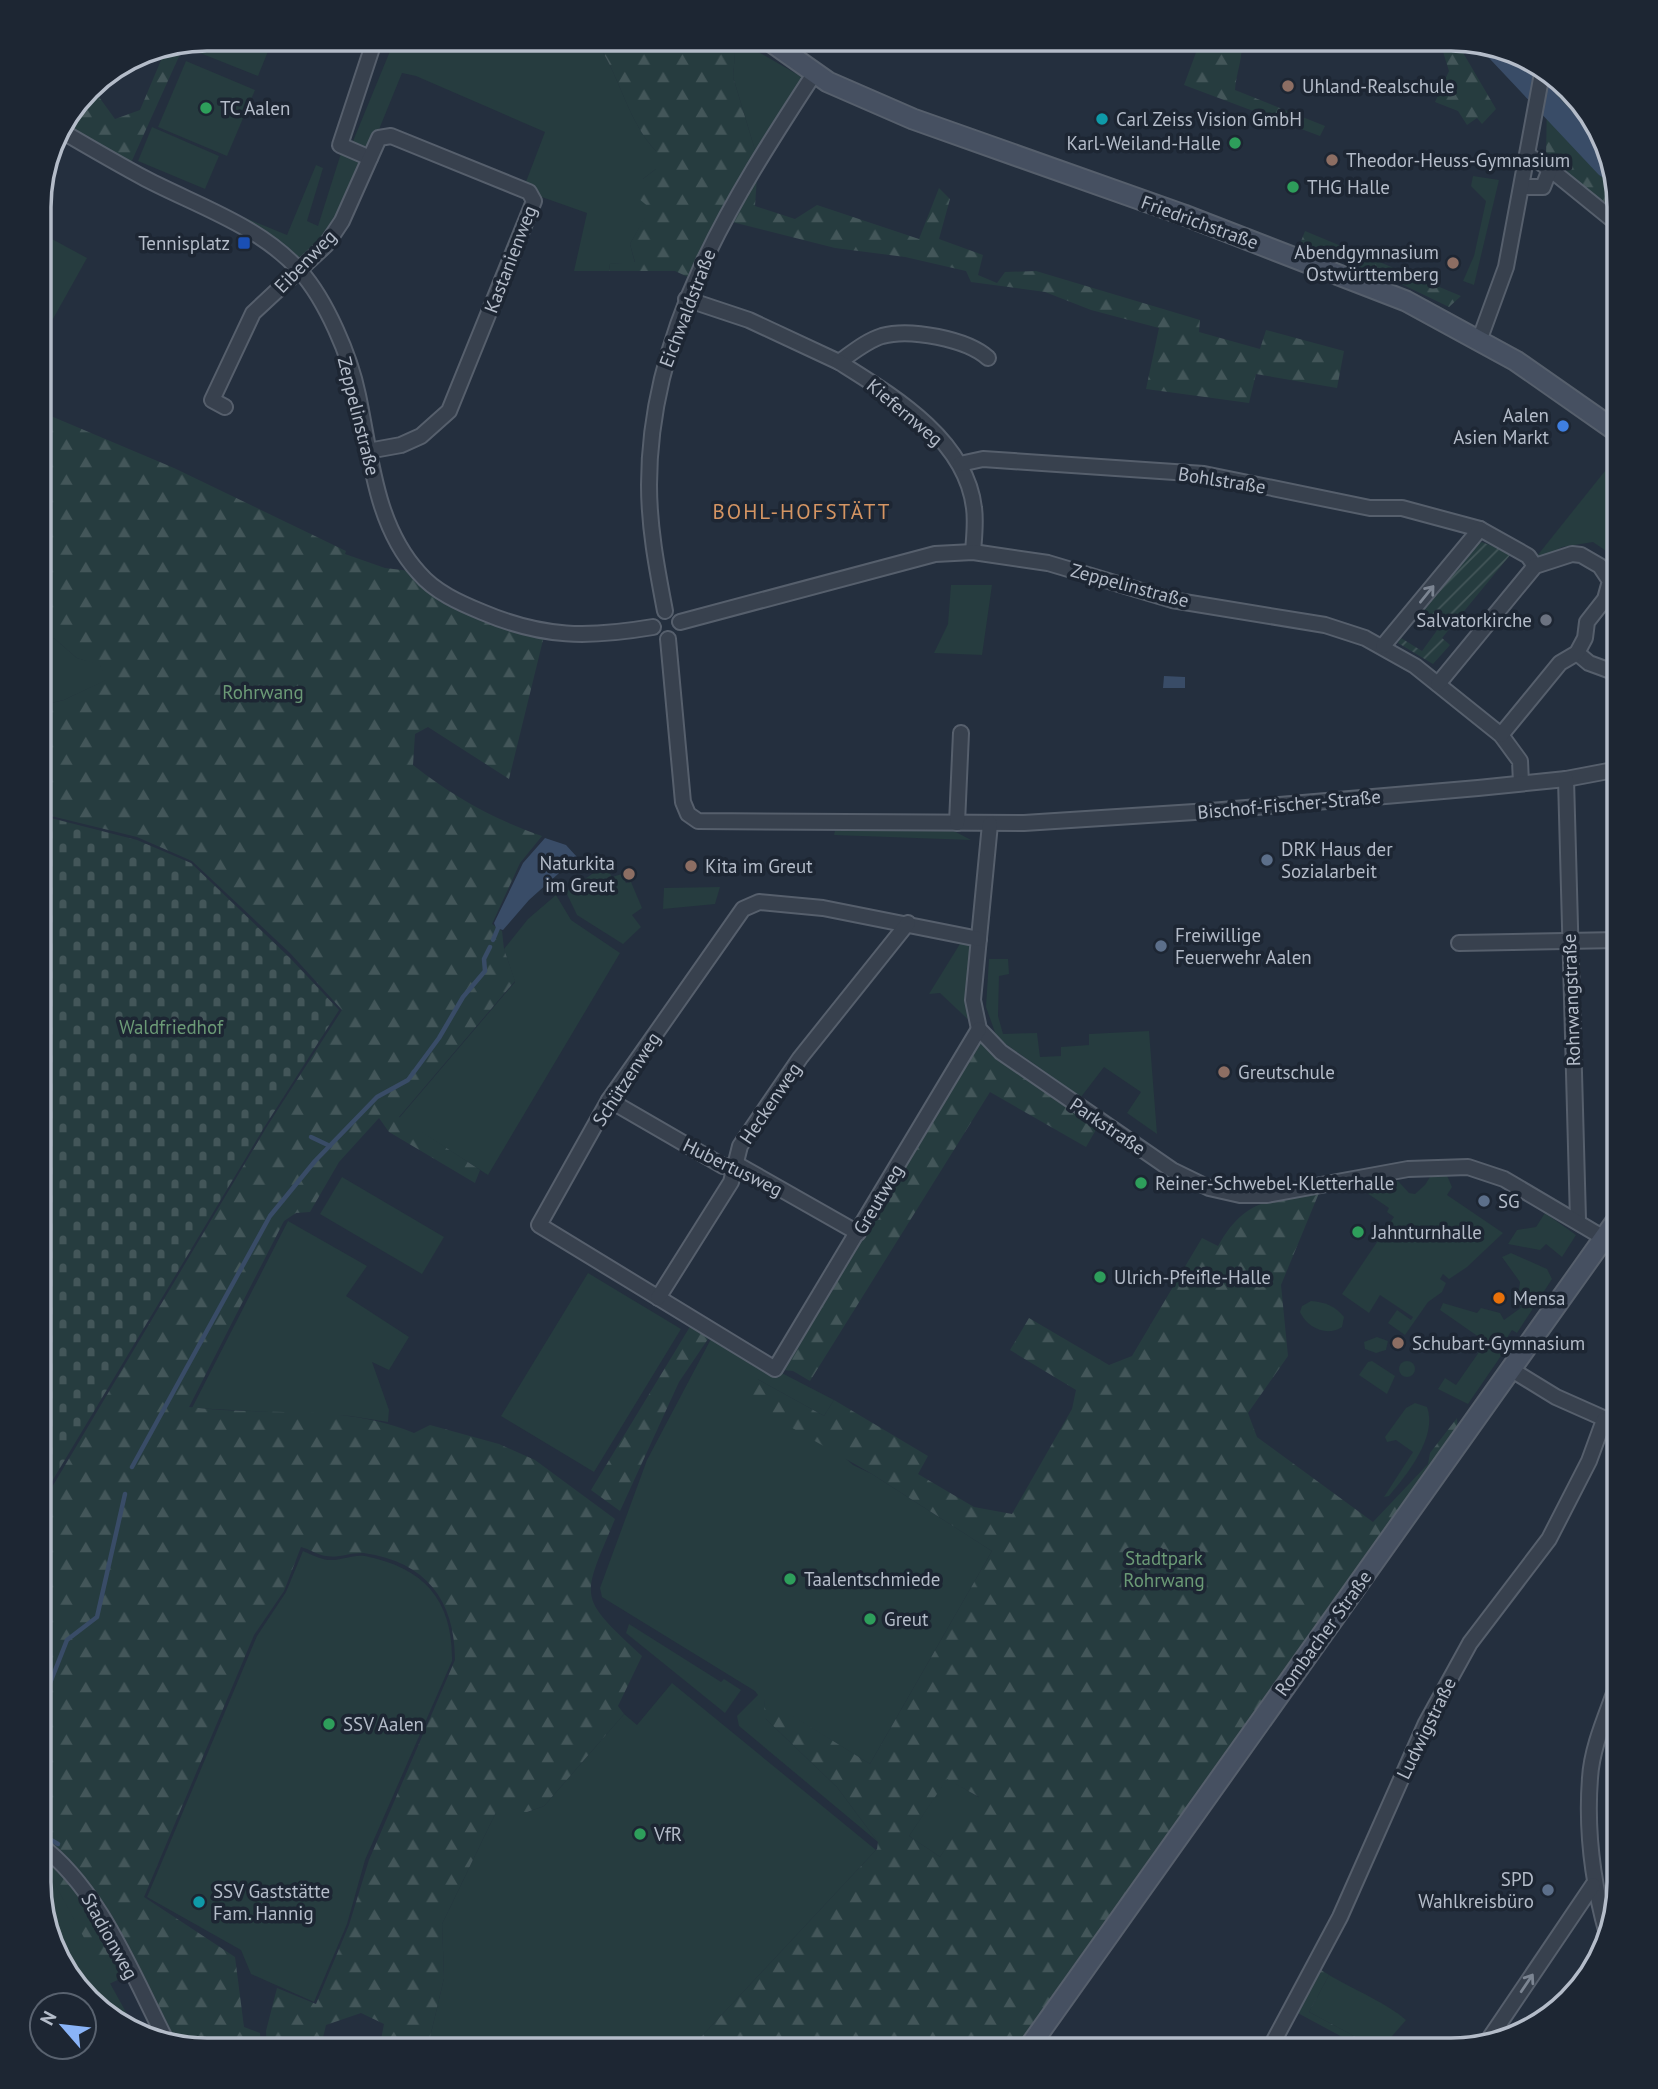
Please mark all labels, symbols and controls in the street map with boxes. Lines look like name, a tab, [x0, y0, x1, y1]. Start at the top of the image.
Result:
place label: Uhland-Realschule	[1302, 74, 1455, 98]
marker: Uhland-Realschule	[1280, 78, 1296, 94]
place label: TC Aalen	[220, 96, 290, 120]
marker: TC Aalen	[198, 100, 214, 116]
place label: Carl Zeiss Vision GmbH	[1116, 107, 1302, 131]
marker: Carl Zeiss Vision GmbH	[1094, 111, 1110, 127]
place label: Karl-Weiland-Halle	[1067, 131, 1221, 155]
marker: Karl-Weiland-Halle	[1227, 135, 1243, 151]
place label: Theodor-Heuss-Gymnasium	[1346, 148, 1570, 172]
marker: Theodor-Heuss-Gymnasium	[1324, 152, 1340, 168]
place label: THG Halle	[1307, 175, 1390, 199]
marker: THG Halle	[1285, 179, 1301, 195]
street label: Friedrichstraße	[1138, 190, 1262, 254]
street label: Kastanienweg	[478, 202, 542, 316]
street label: Eibenweg	[269, 224, 341, 298]
place label: Tennisplatz	[138, 231, 230, 255]
marker: Tennisplatz	[236, 235, 252, 251]
place label: Abendgymnasium Ostwürttemberg	[1294, 240, 1439, 286]
street label: Eichwaldstraße	[653, 246, 721, 370]
marker: Abendgymnasium Ostwürttemberg	[1445, 255, 1461, 271]
street label: Zeppelinstraße	[333, 354, 385, 478]
street label: Kiefernweg	[862, 373, 948, 451]
place label: Aalen Asien Markt	[1453, 403, 1550, 449]
marker: Aalen Asien Markt	[1555, 418, 1571, 434]
street label: Bohlstraße	[1176, 461, 1268, 499]
district label: BOHL-HOFSTÄTT	[713, 498, 891, 525]
street label: Zeppelinstraße	[1068, 558, 1192, 612]
one-way arrow	[1419, 585, 1434, 603]
place label: Salvatorkirche	[1416, 608, 1532, 632]
marker: Salvatorkirche	[1538, 612, 1554, 628]
park label: Rohrwang	[222, 680, 304, 704]
street label: Bischof-Fischer-Straße	[1196, 784, 1382, 824]
place label: DRK Haus der Sozialarbeit	[1281, 837, 1393, 883]
place label: Naturkita im Greut	[540, 851, 616, 897]
marker: DRK Haus der Sozialarbeit	[1259, 852, 1275, 868]
place label: Kita im Greut	[705, 854, 813, 878]
marker: Kita im Greut	[683, 858, 699, 874]
marker: Naturkita im Greut	[621, 866, 637, 882]
place label: Freiwillige Feuerwehr Aalen	[1175, 923, 1312, 969]
street label: Rohrwangstraße	[1557, 933, 1585, 1067]
marker: Freiwillige Feuerwehr Aalen	[1153, 938, 1169, 954]
park label: Waldfriedhof	[119, 1015, 224, 1039]
street label: Schützenweg	[587, 1027, 665, 1131]
street label: Heckenweg	[734, 1058, 806, 1148]
place label: Greutschule	[1238, 1060, 1335, 1084]
marker: Greutschule	[1216, 1064, 1232, 1080]
street label: Parkstraße	[1066, 1092, 1150, 1160]
street label: Hubertusweg	[679, 1133, 787, 1201]
street label: Greutweg	[848, 1159, 908, 1239]
place label: Reiner-Schwebel-Kletterhalle	[1155, 1171, 1394, 1195]
marker: Reiner-Schwebel-Kletterhalle	[1133, 1175, 1149, 1191]
place label: SG	[1498, 1189, 1520, 1213]
marker: SG	[1476, 1193, 1492, 1209]
place label: Jahnturnhalle	[1371, 1220, 1482, 1244]
marker: Jahnturnhalle	[1350, 1224, 1366, 1240]
place label: Ulrich-Pfeifle-Halle	[1114, 1265, 1271, 1289]
marker: Ulrich-Pfeifle-Halle	[1092, 1269, 1108, 1285]
place label: Mensa	[1513, 1286, 1566, 1310]
marker: Mensa	[1491, 1290, 1507, 1306]
place label: Schubart-Gymnasium	[1412, 1331, 1585, 1355]
marker: Schubart-Gymnasium	[1390, 1335, 1406, 1351]
park label: Stadtpark Rohrwang	[1123, 1546, 1205, 1592]
street label: Rombacher Straße	[1269, 1566, 1377, 1700]
place label: Taalentschmiede	[804, 1567, 940, 1591]
marker: Taalentschmiede	[782, 1571, 798, 1587]
place label: Greut	[884, 1607, 929, 1631]
marker: Greut	[862, 1611, 878, 1627]
street label: Ludwigstraße	[1391, 1673, 1461, 1783]
place label: SSV Aalen	[343, 1712, 424, 1736]
marker: SSV Aalen	[321, 1716, 337, 1732]
place label: VfR	[653, 1822, 682, 1846]
marker: VfR	[632, 1826, 648, 1842]
place label: SPD Wahlkreisbüro	[1418, 1867, 1534, 1913]
place label: SSV Gaststätte Fam. Hannig	[213, 1879, 330, 1925]
marker: SPD Wahlkreisbüro	[1540, 1882, 1556, 1898]
street label: Stadionweg	[76, 1889, 144, 1983]
marker: SSV Gaststätte Fam. Hannig	[191, 1894, 207, 1910]
one-way arrow	[1520, 1974, 1535, 1993]
north arrow	[28, 1991, 98, 2061]
text: N	[34, 2007, 62, 2029]

